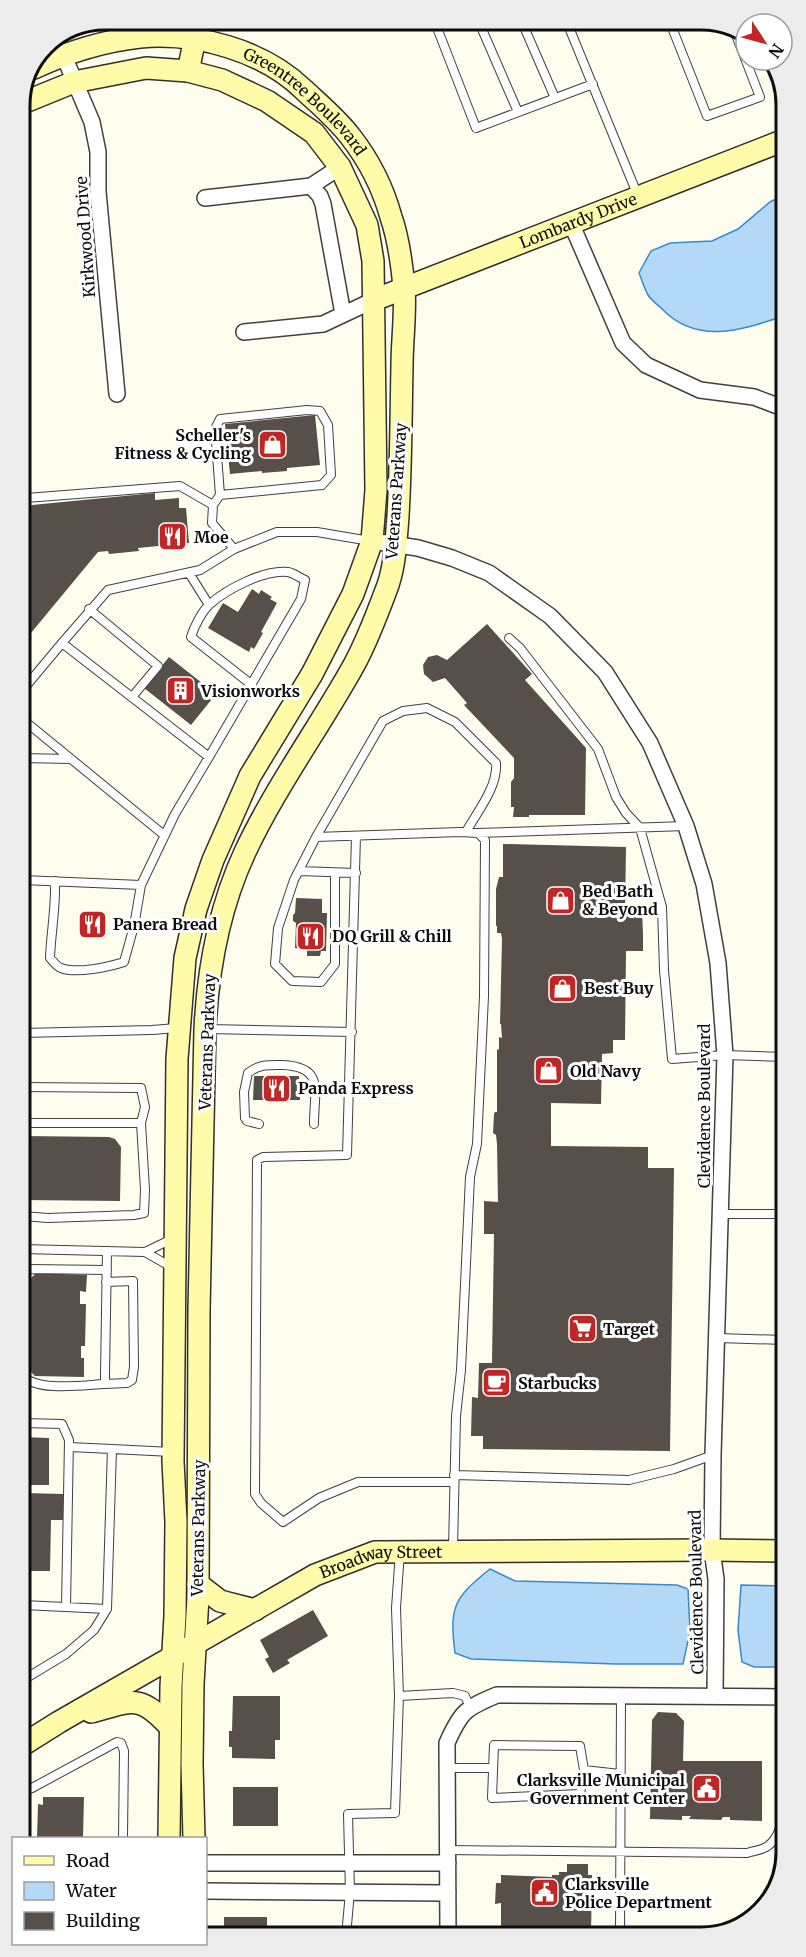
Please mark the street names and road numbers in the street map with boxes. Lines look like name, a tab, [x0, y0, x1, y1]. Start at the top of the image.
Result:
street label: Greentree Boulevard	[240, 43, 371, 159]
street label: Kirkwood Drive	[71, 176, 99, 298]
street label: Lombardy Drive	[516, 189, 640, 252]
street label: Veterans Parkway	[381, 421, 411, 561]
street label: Veterans Parkway	[195, 973, 219, 1112]
street label: Clevidence Boulevard	[694, 1023, 714, 1188]
street label: Veterans Parkway	[187, 1459, 209, 1598]
street label: Clevidence Boulevard	[685, 1509, 707, 1674]
street label: Broadway Street	[317, 1542, 443, 1582]

